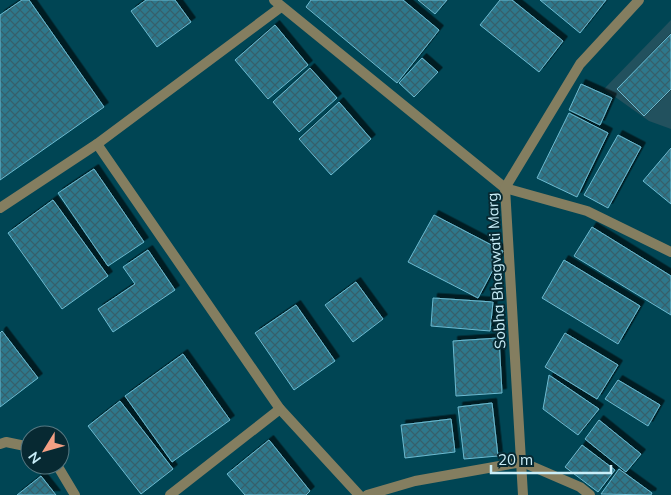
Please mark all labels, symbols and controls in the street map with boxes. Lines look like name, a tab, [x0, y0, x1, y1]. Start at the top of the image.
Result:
street label: Sobha Bhagwati Marg	[482, 192, 510, 350]
north arrow	[20, 425, 70, 475]
scale bar	[491, 442, 611, 474]
text: N	[24, 448, 45, 467]
text: 20 m	[498, 450, 533, 469]

